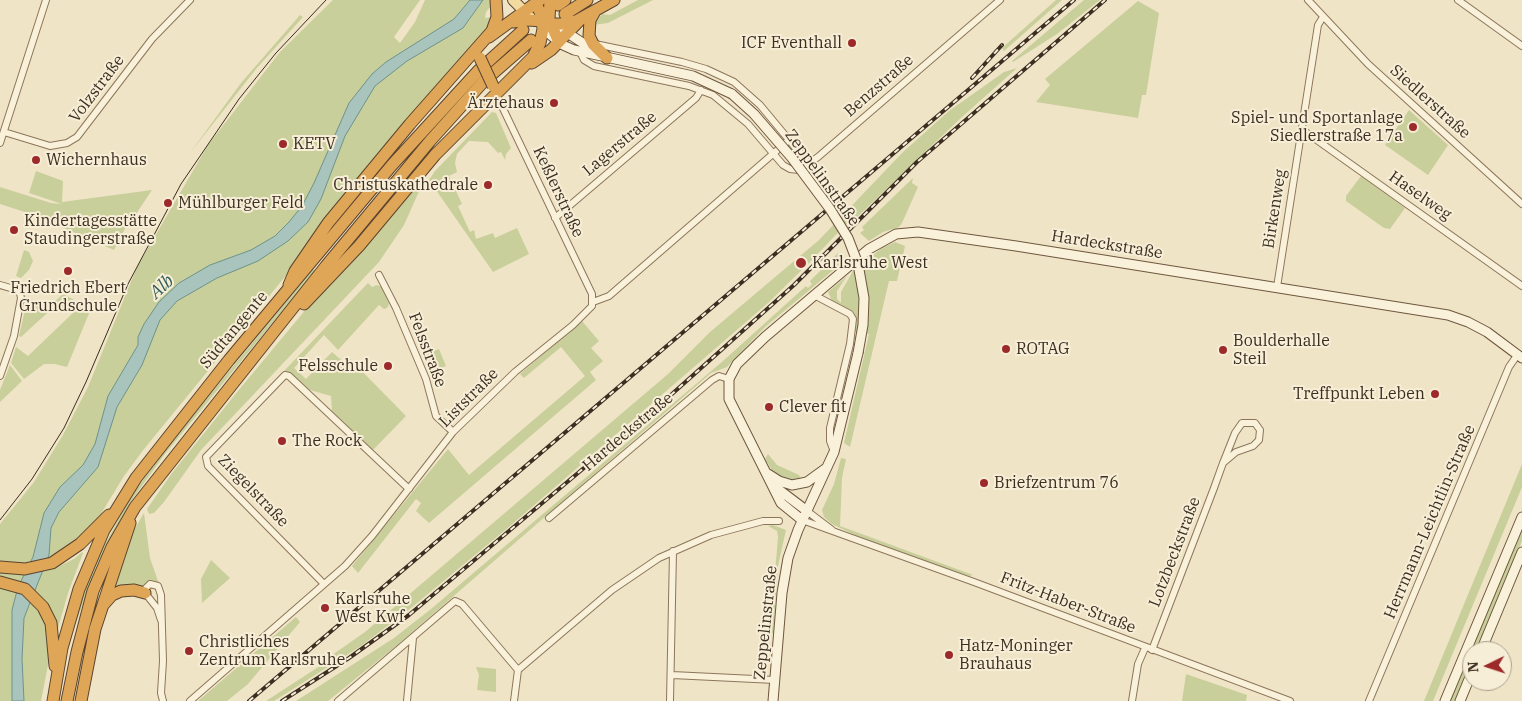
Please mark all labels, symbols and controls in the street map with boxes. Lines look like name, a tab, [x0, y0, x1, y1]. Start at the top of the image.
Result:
place label: ICF Eventhall	[741, 33, 842, 53]
marker: ICF Eventhall	[846, 37, 858, 49]
street label: Volzstraße	[65, 51, 129, 127]
street label: Benzstraße	[840, 51, 918, 121]
street label: Siedlerstraße	[1386, 61, 1474, 143]
place label: Ärztehaus	[467, 93, 544, 113]
marker: Ärztehaus	[548, 97, 560, 109]
street label: Lagerstraße	[579, 108, 661, 180]
place label: Spiel- und Sportanlage Siedlerstraße 17a	[1231, 108, 1403, 146]
marker: Spiel- und Sportanlage Siedlerstraße 17a	[1407, 121, 1419, 133]
street label: Zeppelinstraße	[780, 126, 864, 230]
place label: KETV	[293, 134, 336, 154]
marker: KETV	[277, 138, 289, 150]
street label: Keßlerstraße	[529, 143, 587, 241]
place label: Wichernhaus	[46, 150, 147, 170]
marker: Wichernhaus	[30, 154, 42, 166]
street label: Haselweg	[1385, 167, 1455, 225]
street label: Birkenweg	[1259, 168, 1291, 250]
place label: Christuskathedrale	[333, 175, 478, 195]
marker: Christuskathedrale	[482, 179, 494, 191]
place label: Mühlburger Feld	[178, 193, 304, 213]
marker: Mühlburger Feld	[162, 197, 174, 209]
place label: Kindertagesstätte Staudingerstraße	[24, 211, 157, 249]
marker: Kindertagesstätte Staudingerstraße	[8, 224, 20, 236]
street label: Hardeckstraße	[1050, 227, 1164, 263]
place label: Karlsruhe West	[812, 253, 928, 273]
marker: Karlsruhe West	[794, 256, 808, 270]
marker: Friedrich Ebert Grundschule	[62, 265, 74, 277]
water label: Alb	[145, 270, 179, 304]
place label: Friedrich Ebert Grundschule	[10, 278, 126, 316]
street label: Südtangente	[196, 287, 272, 373]
street label: Felsstraße	[404, 310, 450, 390]
place label: Boulderhalle Steil	[1233, 331, 1330, 369]
place label: ROTAG	[1016, 339, 1070, 359]
marker: ROTAG	[1000, 343, 1012, 355]
marker: Boulderhalle Steil	[1217, 344, 1229, 356]
place label: Felsschule	[298, 356, 378, 376]
marker: Felsschule	[382, 360, 394, 372]
street label: Liststraße	[435, 364, 503, 432]
place label: Treffpunkt Leben	[1293, 384, 1425, 404]
marker: Treffpunkt Leben	[1429, 388, 1441, 400]
street label: Hardeckstraße	[579, 389, 677, 475]
place label: Clever fit	[779, 397, 846, 417]
marker: Clever fit	[763, 401, 775, 413]
street label: Herrmann-Leichtlin-Straße	[1380, 422, 1480, 622]
place label: The Rock	[292, 431, 362, 451]
marker: The Rock	[276, 435, 288, 447]
street label: Ziegelstraße	[214, 451, 292, 531]
place label: Briefzentrum 76	[994, 473, 1119, 493]
marker: Briefzentrum 76	[978, 477, 990, 489]
street label: Lotzbeckstraße	[1145, 494, 1205, 610]
street label: Zeppelinstraße	[750, 565, 782, 681]
street label: Fritz-Haber-Straße	[998, 568, 1138, 638]
place label: Karlsruhe West Kwf	[335, 589, 410, 627]
marker: Karlsruhe West Kwf	[319, 602, 331, 614]
place label: Christliches Zentrum Karlsruhe	[199, 632, 345, 670]
place label: Hatz-Moninger Brauhaus	[959, 636, 1073, 674]
north arrow	[1462, 641, 1512, 691]
marker: Christliches Zentrum Karlsruhe	[183, 645, 195, 657]
marker: Hatz-Moninger Brauhaus	[943, 649, 955, 661]
text: N	[1464, 661, 1482, 673]

